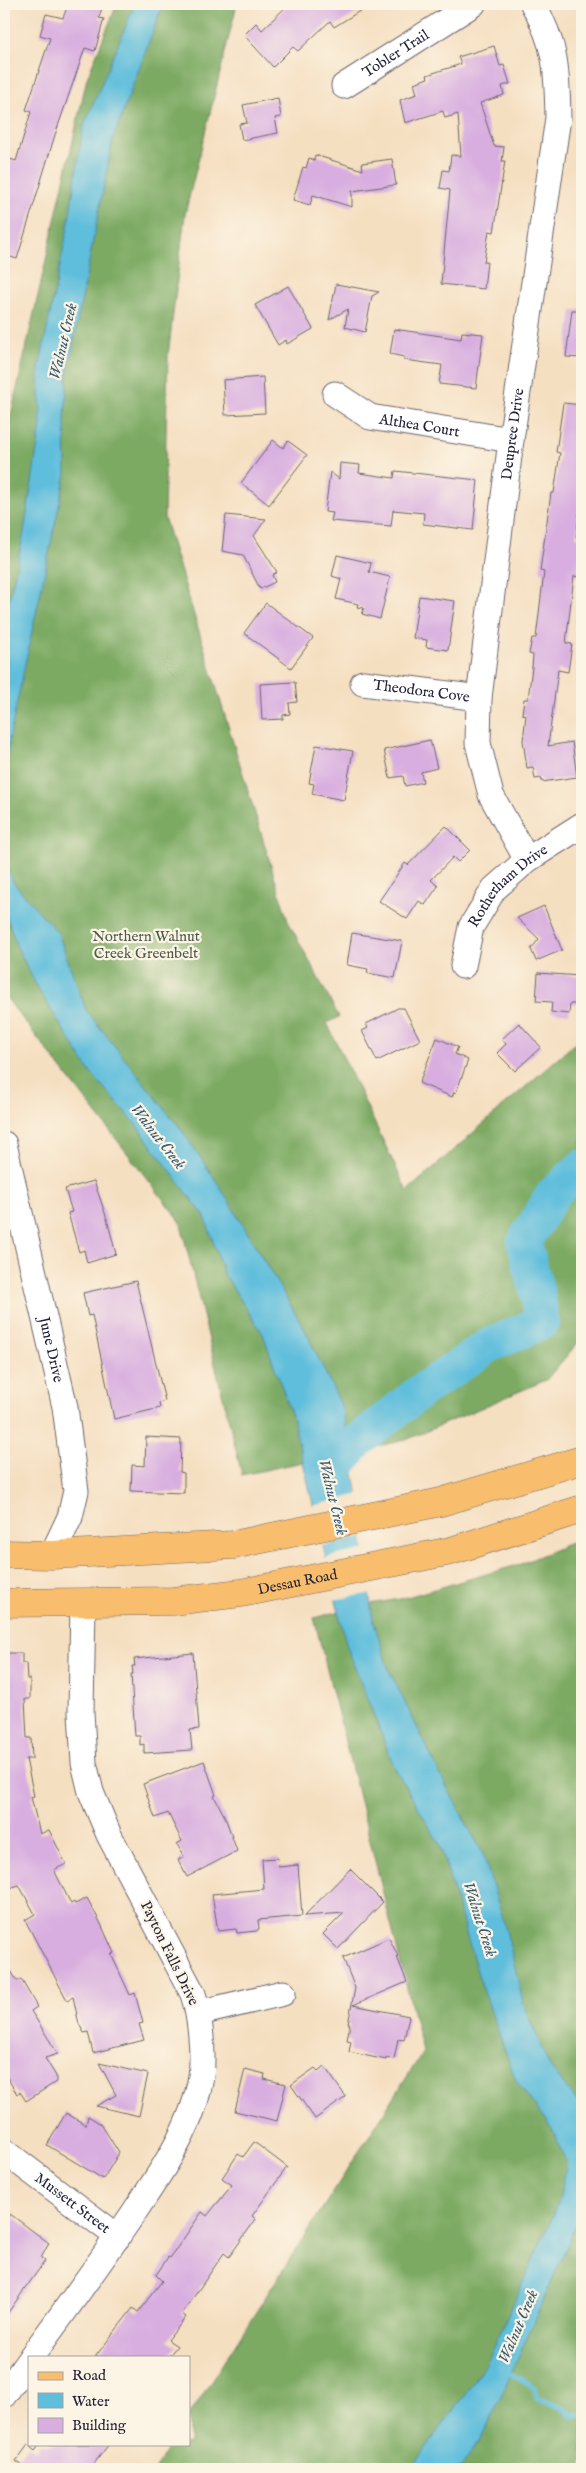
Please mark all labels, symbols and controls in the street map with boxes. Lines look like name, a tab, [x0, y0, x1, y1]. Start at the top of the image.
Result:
street label: Tobler Trail	[359, 25, 433, 82]
water label: Walnut Creek	[45, 301, 83, 382]
street label: Deupree Drive	[497, 387, 528, 481]
street label: Althea Court	[377, 409, 461, 441]
street label: Theodora Cove	[372, 675, 471, 707]
street label: Rotherham Drive	[464, 840, 551, 931]
park label: Northern Walnut Creek Greenbelt	[92, 927, 200, 963]
water label: Walnut Creek	[126, 1100, 190, 1175]
street label: June Drive	[34, 1313, 68, 1384]
water label: Walnut Creek	[313, 1457, 351, 1538]
street label: Dessau Road	[256, 1565, 340, 1599]
water label: Walnut Creek	[458, 1879, 501, 1960]
street label: Payton Falls Drive	[136, 1898, 203, 2009]
street label: Mussett Street	[31, 2168, 114, 2238]
water label: Walnut Creek	[494, 2286, 543, 2367]
legend	[28, 2356, 190, 2446]
text: Road	[72, 2366, 107, 2385]
text: Water	[72, 2392, 110, 2411]
text: Building	[72, 2416, 127, 2435]

